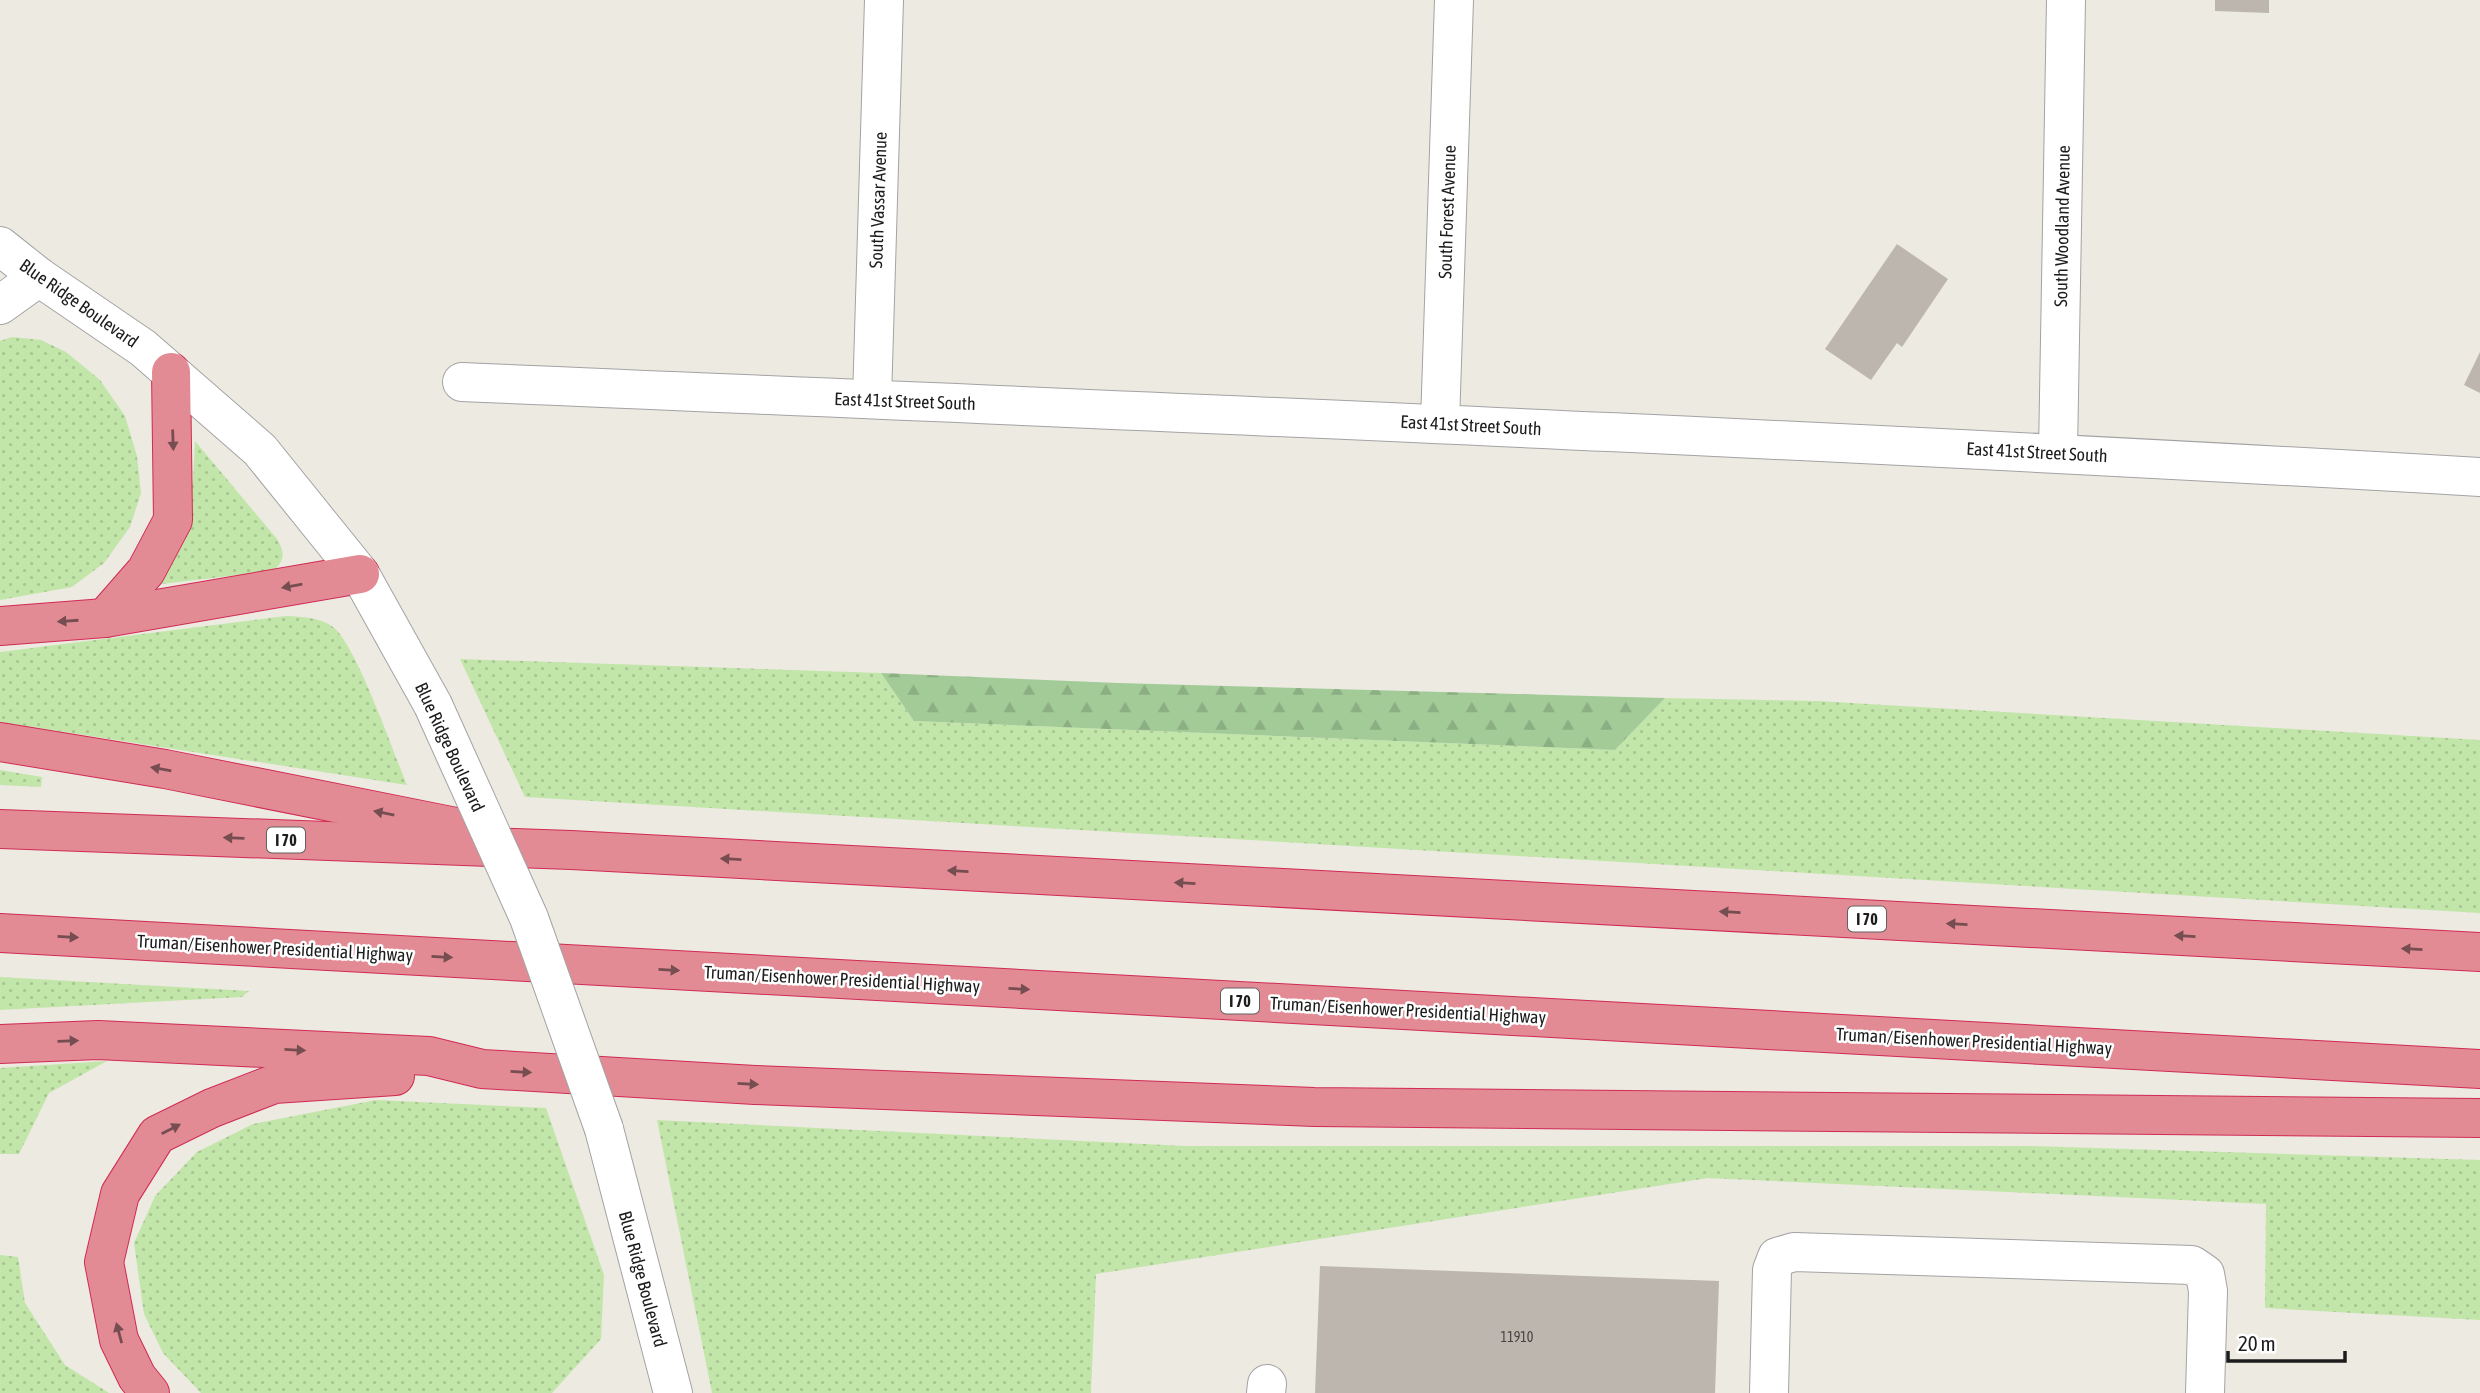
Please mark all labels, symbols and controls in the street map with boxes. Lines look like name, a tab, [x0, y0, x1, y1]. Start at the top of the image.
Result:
street label: South Vassar Avenue	[865, 131, 891, 269]
street label: South Forest Avenue	[1434, 145, 1460, 279]
street label: South Woodland Avenue	[2050, 145, 2074, 307]
street label: Blue Ridge Boulevard	[16, 254, 142, 352]
street label: East 41st Street South	[834, 388, 976, 414]
street label: East 41st Street South	[1400, 411, 1542, 439]
one-way arrow	[167, 430, 179, 452]
street label: East 41st Street South	[1966, 438, 2108, 466]
one-way arrow	[281, 581, 303, 592]
one-way arrow	[57, 616, 79, 627]
street label: Blue Ridge Boulevard	[411, 679, 489, 815]
one-way arrow	[150, 763, 172, 774]
one-way arrow	[373, 807, 395, 818]
road number: I 70	[267, 828, 305, 852]
one-way arrow	[223, 832, 245, 843]
one-way arrow	[720, 853, 742, 864]
one-way arrow	[947, 865, 969, 876]
one-way arrow	[1174, 877, 1196, 888]
one-way arrow	[1719, 906, 1741, 917]
road number: I 70	[1848, 906, 1886, 931]
one-way arrow	[1946, 919, 1968, 930]
street label: Truman/Eisenhower Presidential Highway	[137, 930, 413, 966]
one-way arrow	[57, 931, 79, 942]
one-way arrow	[2173, 931, 2195, 942]
one-way arrow	[2401, 943, 2423, 954]
one-way arrow	[431, 952, 453, 963]
street label: Truman/Eisenhower Presidential Highway	[704, 961, 980, 997]
one-way arrow	[658, 964, 680, 975]
one-way arrow	[1008, 984, 1030, 995]
road number: I 70	[1221, 988, 1259, 1014]
street label: Truman/Eisenhower Presidential Highway	[1270, 992, 1546, 1028]
street label: Truman/Eisenhower Presidential Highway	[1836, 1023, 2112, 1059]
one-way arrow	[57, 1036, 79, 1047]
one-way arrow	[285, 1044, 307, 1055]
one-way arrow	[510, 1066, 532, 1077]
one-way arrow	[738, 1079, 760, 1090]
one-way arrow	[161, 1123, 181, 1134]
street label: Blue Ridge Boulevard	[615, 1209, 671, 1349]
scale bar	[2228, 1320, 2345, 1364]
one-way arrow	[113, 1322, 124, 1344]
house number: 11910	[1501, 1329, 1534, 1345]
text: 20 m	[2238, 1331, 2276, 1355]

